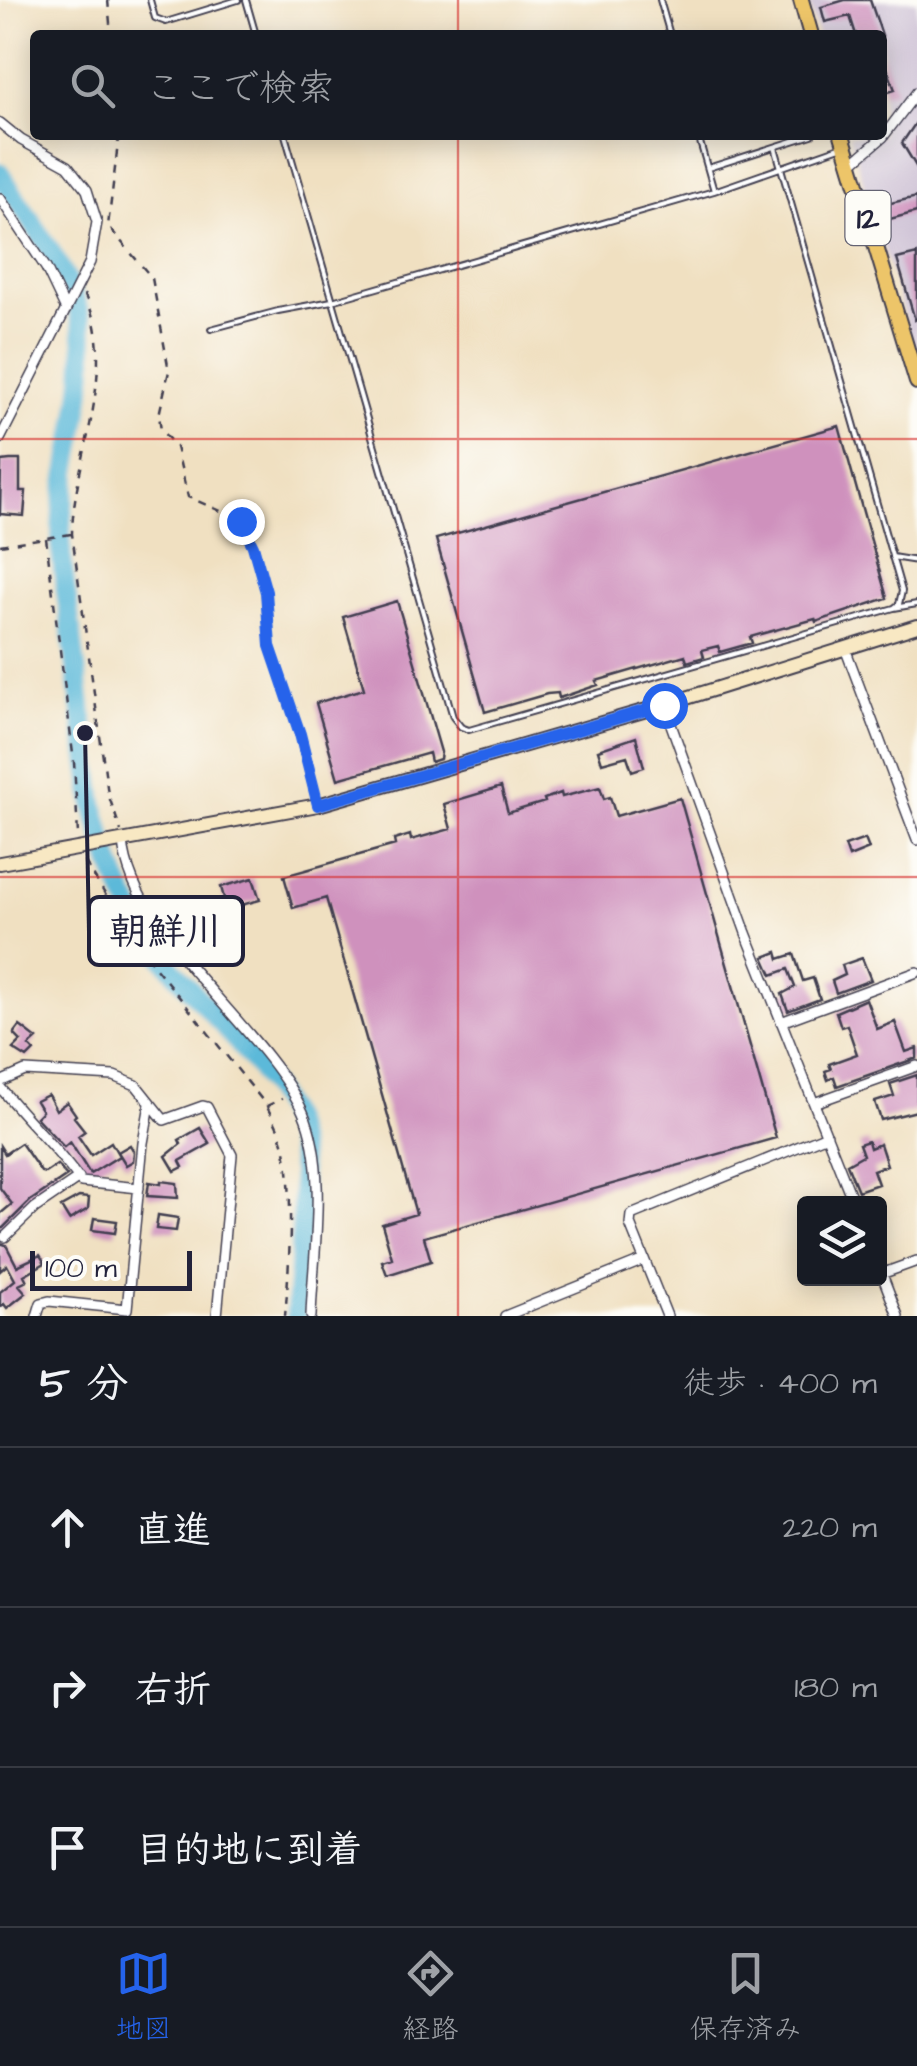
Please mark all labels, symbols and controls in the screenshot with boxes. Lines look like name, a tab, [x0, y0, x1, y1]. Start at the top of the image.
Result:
search box	[30, 30, 887, 140]
icon: search	[65, 58, 120, 113]
text: ここで検索	[145, 63, 335, 115]
road number: 12	[846, 191, 890, 245]
route end	[219, 499, 265, 545]
route start	[642, 683, 688, 729]
callout: 朝鮮川	[89, 897, 243, 965]
text: 朝鮮川	[109, 907, 223, 959]
map controls	[797, 1196, 887, 1286]
button: layers	[797, 1196, 887, 1286]
scale bar	[30, 1246, 192, 1290]
text: 100 m	[45, 1249, 117, 1288]
text: 5 分	[40, 1356, 129, 1414]
text: 徒歩 · 400 m	[683, 1361, 877, 1406]
icon: ahead	[40, 1500, 95, 1555]
text: 直進	[135, 1505, 211, 1557]
text: 220 m	[782, 1505, 877, 1550]
icon: right	[40, 1660, 95, 1715]
text: 右折	[135, 1665, 211, 1717]
text: 180 m	[794, 1665, 877, 1710]
icon: arrive	[40, 1820, 95, 1875]
text: 目的地に到着	[135, 1825, 363, 1877]
tab: 地図	[115, 1946, 172, 2049]
tab: 経路	[402, 1946, 459, 2049]
tab: 保存済み	[689, 1946, 802, 2049]

